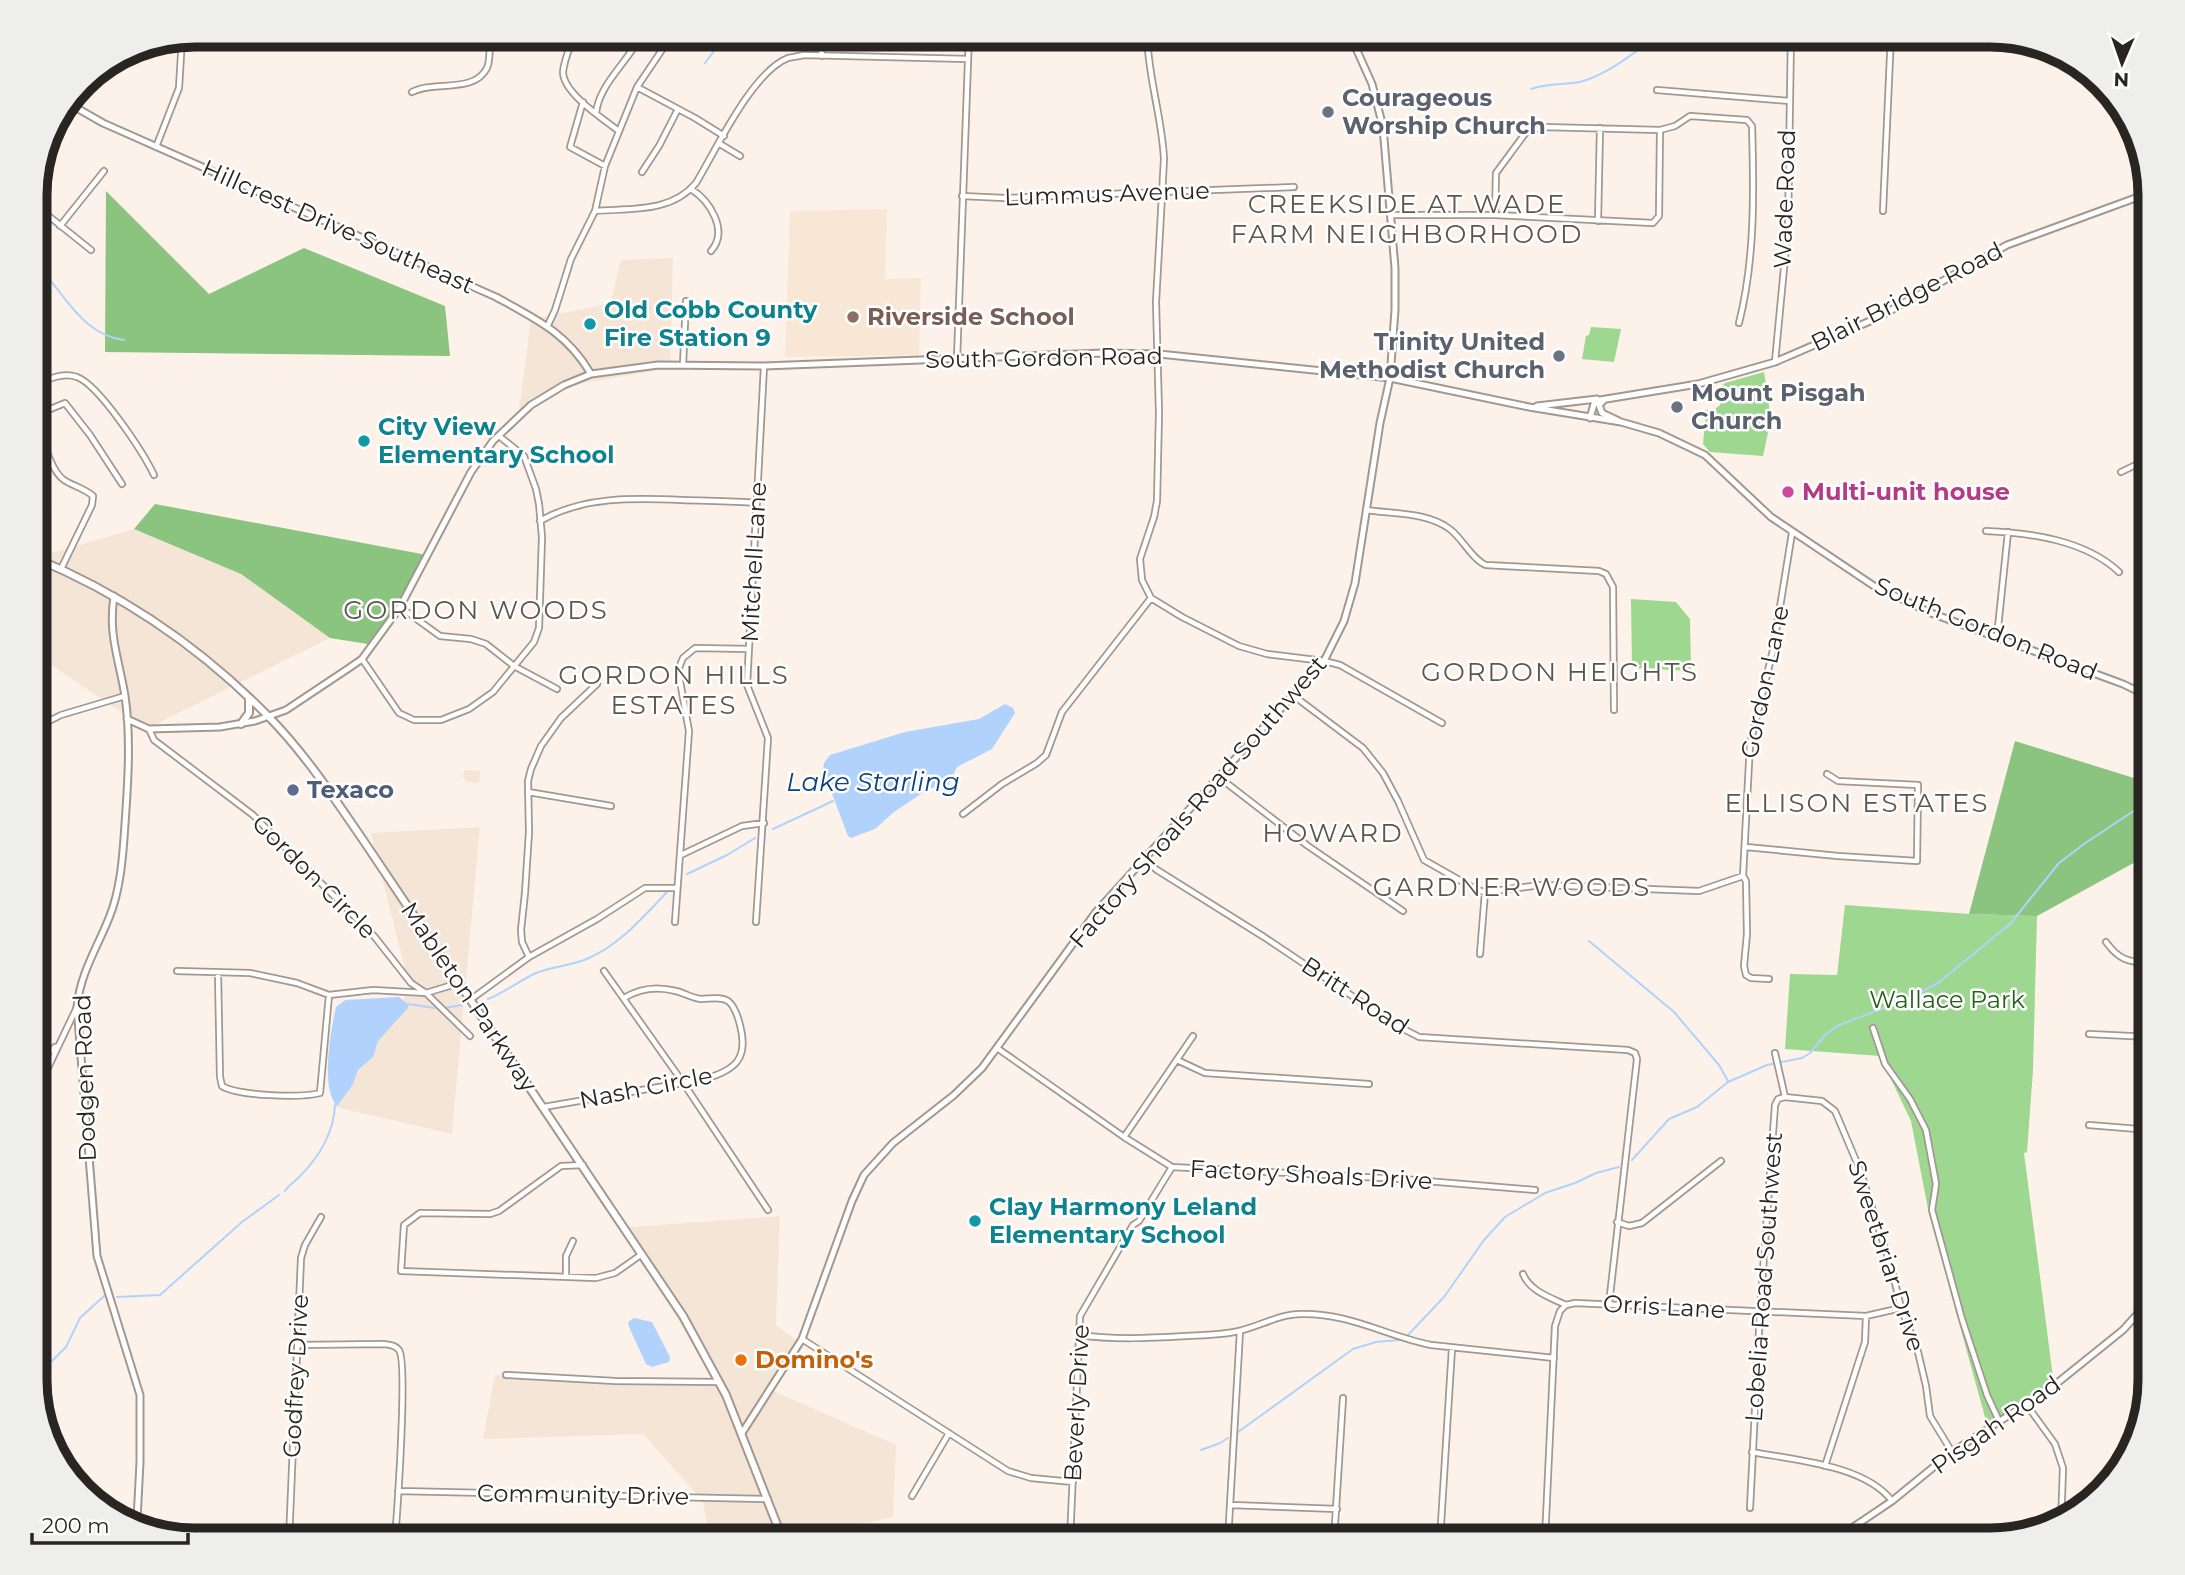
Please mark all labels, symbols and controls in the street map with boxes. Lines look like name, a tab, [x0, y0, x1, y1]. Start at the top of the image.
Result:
north arrow	[2087, 28, 2157, 98]
text: N	[2113, 68, 2130, 91]
place label: Courageous Worship Church	[1342, 83, 1546, 140]
marker: Courageous Worship Church	[1320, 104, 1336, 120]
street label: Wade Road	[1768, 129, 1801, 269]
street label: Hillcrest Drive Southeast	[198, 153, 479, 300]
street label: Lummus Avenue	[1004, 175, 1210, 212]
district label: CREEKSIDE AT WADE FARM NEIGHBORHOOD	[1231, 188, 1583, 250]
street label: Blair Bridge Road	[1806, 236, 2008, 357]
place label: Old Cobb County Fire Station 9	[604, 295, 818, 352]
place label: Riverside School	[867, 302, 1075, 331]
marker: Riverside School	[845, 309, 861, 325]
marker: Old Cobb County Fire Station 9	[582, 316, 598, 332]
place label: Trinity United Methodist Church	[1319, 327, 1545, 384]
street label: South Gordon Road	[925, 341, 1163, 374]
marker: Trinity United Methodist Church	[1551, 348, 1567, 364]
place label: Mount Pisgah Church	[1691, 378, 1866, 435]
marker: Mount Pisgah Church	[1669, 399, 1685, 415]
place label: City View Elementary School	[378, 412, 615, 469]
marker: City View Elementary School	[356, 433, 372, 449]
place label: Multi-unit house	[1802, 477, 2010, 506]
street label: Mitchell Lane	[735, 481, 772, 643]
marker: Multi-unit house	[1780, 484, 1796, 500]
street label: South Gordon Road	[1871, 571, 2102, 687]
district label: GORDON WOODS	[343, 594, 609, 626]
street label: Gordon Lane	[1734, 603, 1795, 761]
street label: Factory Shoals Road Southwest	[1063, 649, 1333, 954]
district label: GORDON HEIGHTS	[1421, 656, 1699, 688]
district label: GORDON HILLS ESTATES	[558, 659, 790, 721]
water label: Lake Starling	[786, 766, 960, 798]
place label: Texaco	[307, 775, 394, 804]
marker: Texaco	[285, 782, 301, 798]
district label: ELLISON ESTATES	[1725, 787, 1989, 819]
street label: Gordon Circle	[246, 808, 383, 945]
district label: HOWARD	[1262, 817, 1404, 849]
district label: GARDNER WOODS	[1373, 871, 1651, 903]
street label: Mableton Parkway	[395, 896, 544, 1097]
street label: Britt Road	[1296, 950, 1414, 1041]
park label: Wallace Park	[1869, 985, 2025, 1014]
street label: Dodgen Road	[67, 994, 102, 1162]
street label: Nash Circle	[577, 1060, 715, 1115]
street label: Lobelia Road Southwest	[1739, 1131, 1788, 1423]
street label: Factory Shoals Drive	[1189, 1154, 1433, 1195]
street label: Sweetbriar Drive	[1842, 1157, 1931, 1355]
place label: Clay Harmony Leland Elementary School	[989, 1192, 1257, 1249]
marker: Clay Harmony Leland Elementary School	[967, 1213, 983, 1229]
street label: Orris Lane	[1602, 1289, 1726, 1324]
street label: Godfrey Drive	[277, 1293, 314, 1459]
street label: Beverly Drive	[1058, 1324, 1095, 1482]
place label: Domino's	[755, 1345, 874, 1374]
marker: Domino's	[733, 1352, 749, 1368]
street label: Pisgah Road	[1925, 1369, 2066, 1480]
street label: Community Drive	[477, 1478, 689, 1511]
scale bar	[32, 1502, 187, 1546]
text: 200 m	[42, 1513, 109, 1538]

